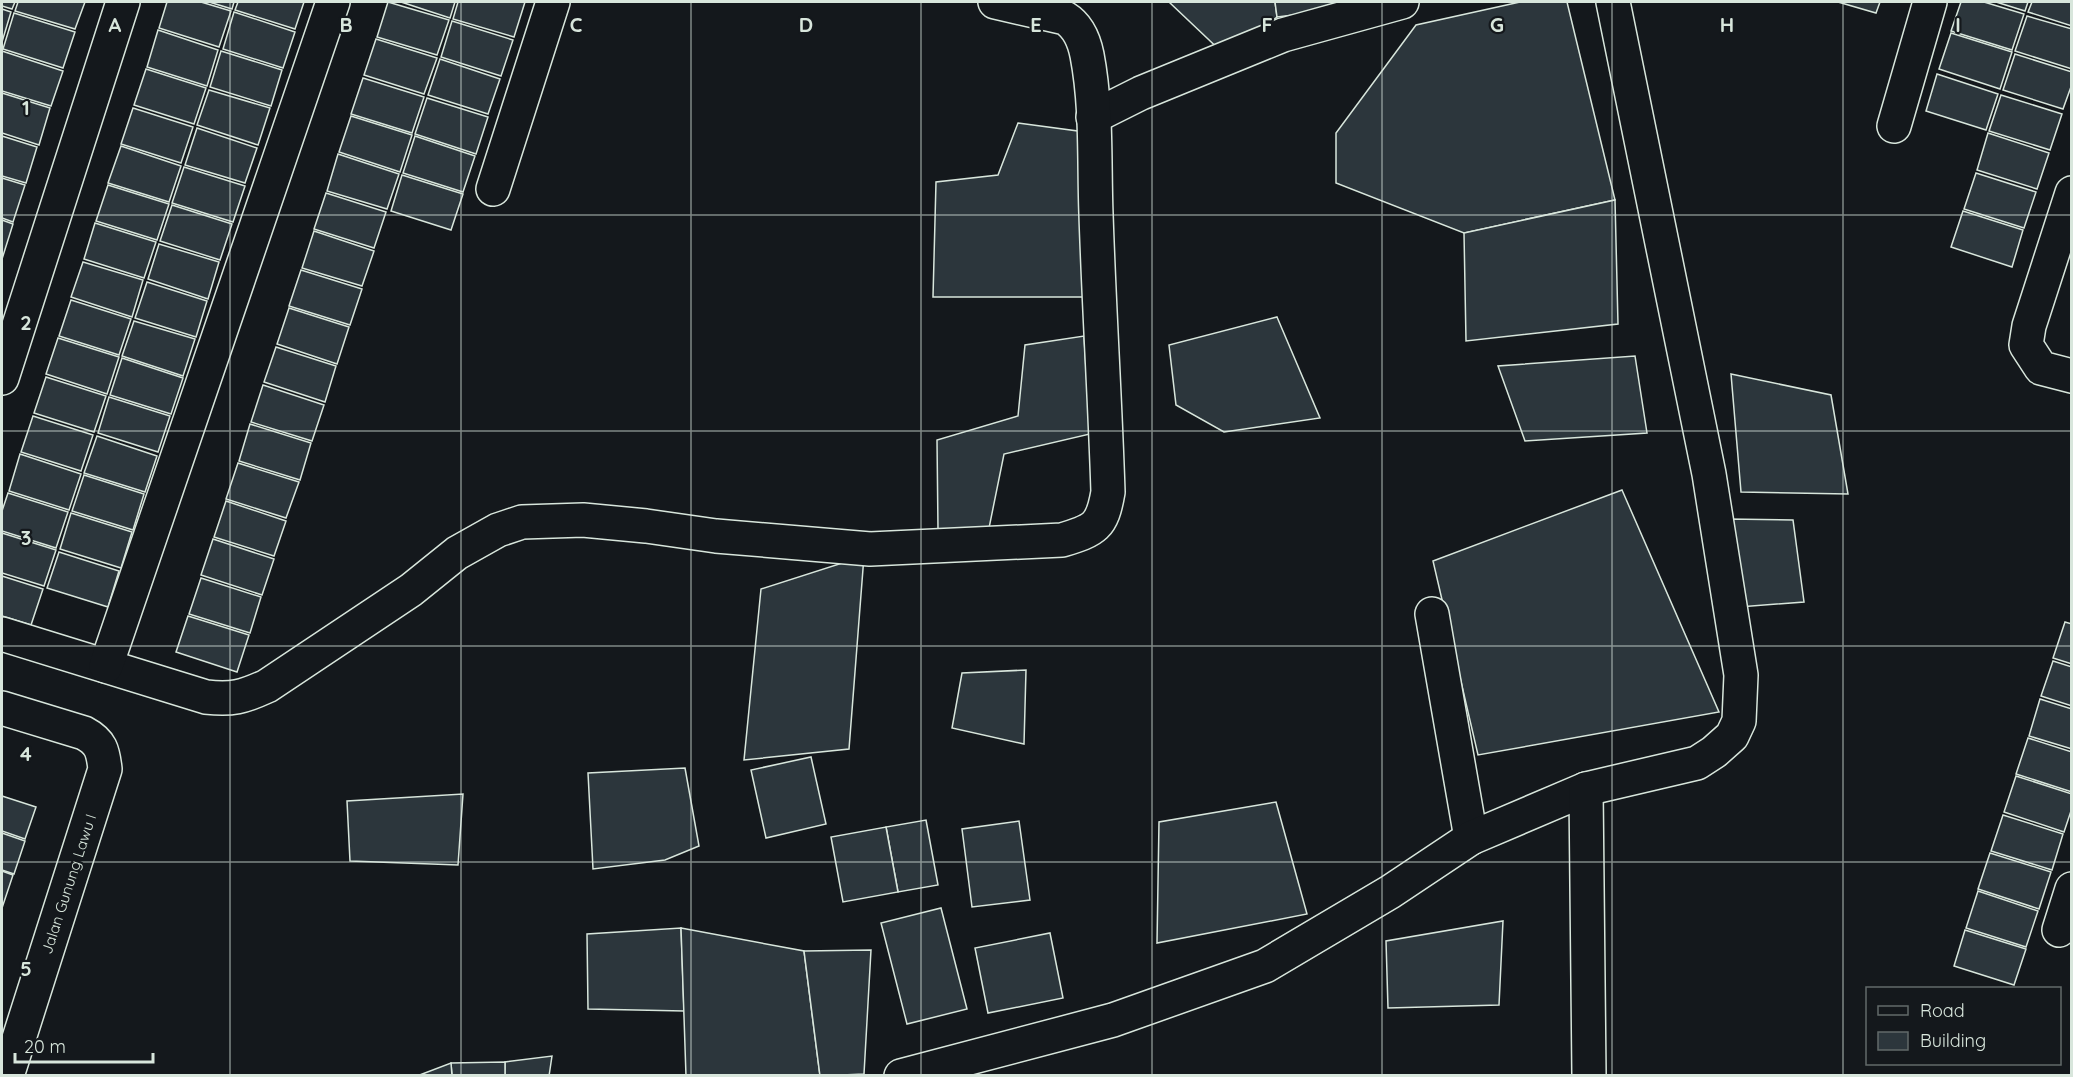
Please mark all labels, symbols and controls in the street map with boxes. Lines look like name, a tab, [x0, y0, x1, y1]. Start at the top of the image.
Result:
text: A	[109, 12, 122, 37]
text: B	[339, 12, 353, 37]
text: C	[570, 12, 583, 37]
text: D	[799, 12, 813, 37]
text: E	[1030, 12, 1042, 37]
text: F	[1261, 12, 1273, 37]
text: G	[1490, 12, 1504, 37]
text: H	[1720, 12, 1734, 37]
text: I	[1955, 12, 1961, 37]
text: 1	[22, 95, 30, 120]
text: 2	[20, 310, 32, 335]
text: 3	[21, 525, 31, 550]
text: 4	[20, 741, 32, 766]
street label: Jalan Gunung Lawu I	[37, 812, 100, 956]
text: 5	[20, 956, 32, 981]
legend	[1866, 987, 2061, 1065]
text: Road	[1920, 999, 1965, 1022]
scale bar	[15, 1026, 153, 1064]
text: Building	[1920, 1029, 1986, 1052]
text: 20 m	[24, 1035, 66, 1058]

